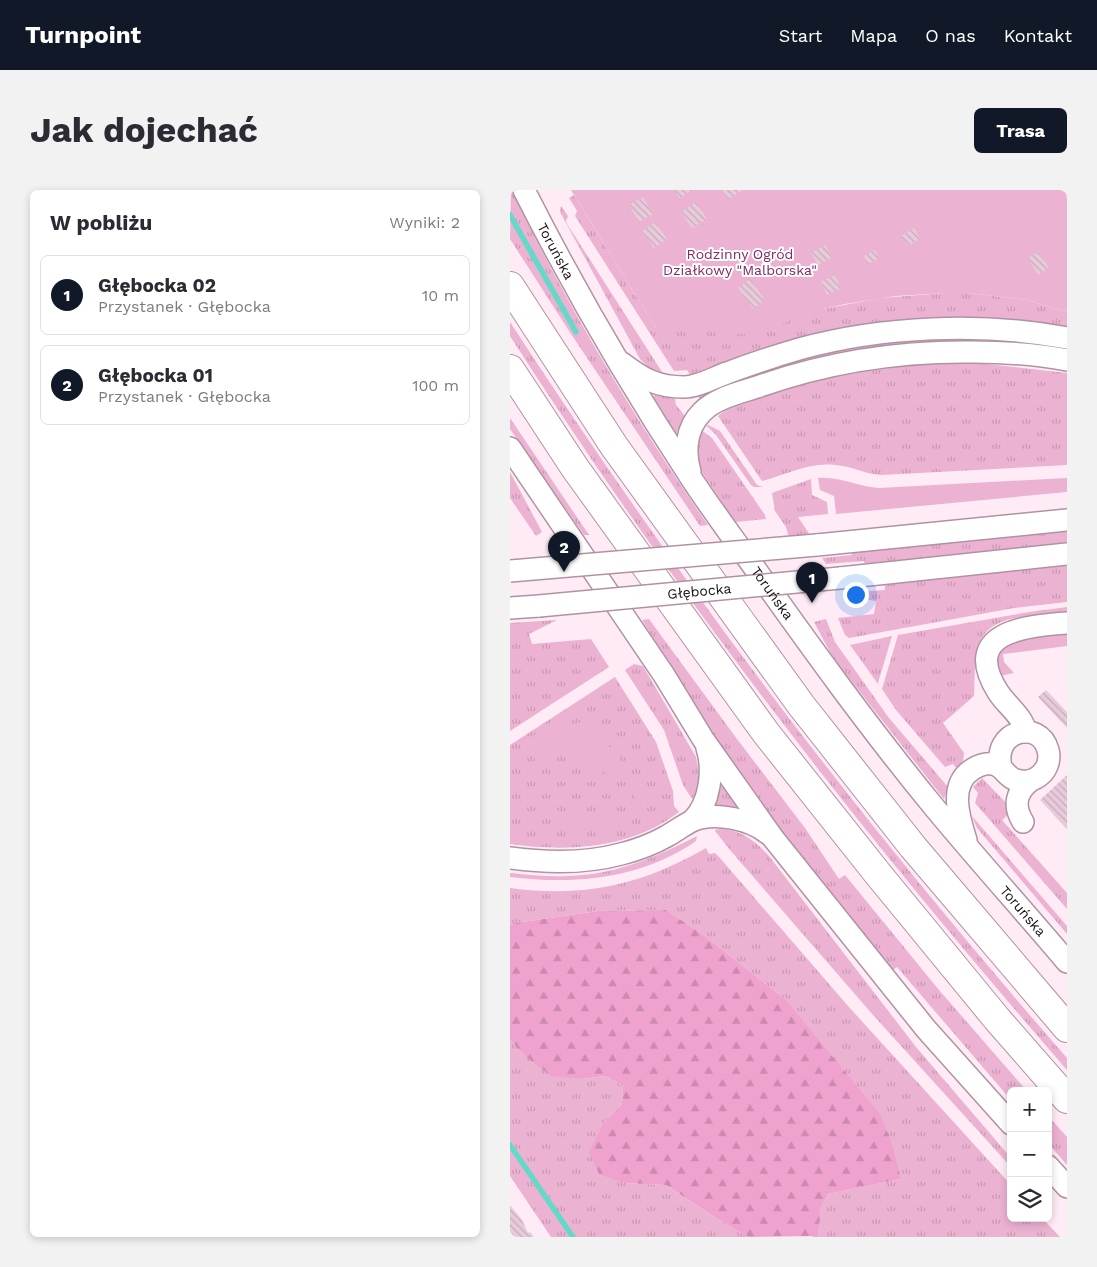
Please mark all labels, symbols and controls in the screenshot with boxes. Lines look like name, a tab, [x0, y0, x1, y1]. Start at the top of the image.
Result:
text: Turnpoint	[25, 21, 141, 49]
text: Start	[779, 25, 822, 46]
text: Mapa	[850, 25, 897, 46]
text: O nas	[925, 25, 976, 46]
text: Kontakt	[1004, 25, 1072, 46]
button: Trasa	[974, 108, 1067, 153]
text: Jak dojechać	[30, 109, 258, 151]
text: W pobliżu	[50, 210, 152, 235]
text: Wyniki: 2	[389, 213, 460, 232]
street label: Toruńska	[534, 220, 578, 282]
park label: Rodzinny Ogród Działkowy "Malborska"	[663, 246, 817, 278]
text: Głębocka 02	[98, 274, 216, 297]
text: 1	[64, 286, 70, 305]
text: 10 m	[422, 286, 459, 305]
text: Przystanek · Głębocka	[98, 297, 271, 316]
text: Głębocka 01	[98, 364, 213, 387]
text: 2	[62, 376, 72, 395]
text: 100 m	[412, 376, 459, 395]
text: Przystanek · Głębocka	[98, 387, 271, 406]
pin: 2	[548, 531, 580, 572]
pin: 1	[796, 562, 828, 603]
street label: Toruńska	[748, 563, 797, 623]
street label: Głębocka	[667, 580, 732, 602]
your location	[843, 582, 869, 608]
street label: Toruńska	[997, 882, 1049, 939]
map controls	[1007, 1087, 1052, 1222]
button: +	[1007, 1087, 1052, 1132]
button: −	[1007, 1132, 1052, 1177]
button: layers	[1007, 1177, 1052, 1222]

